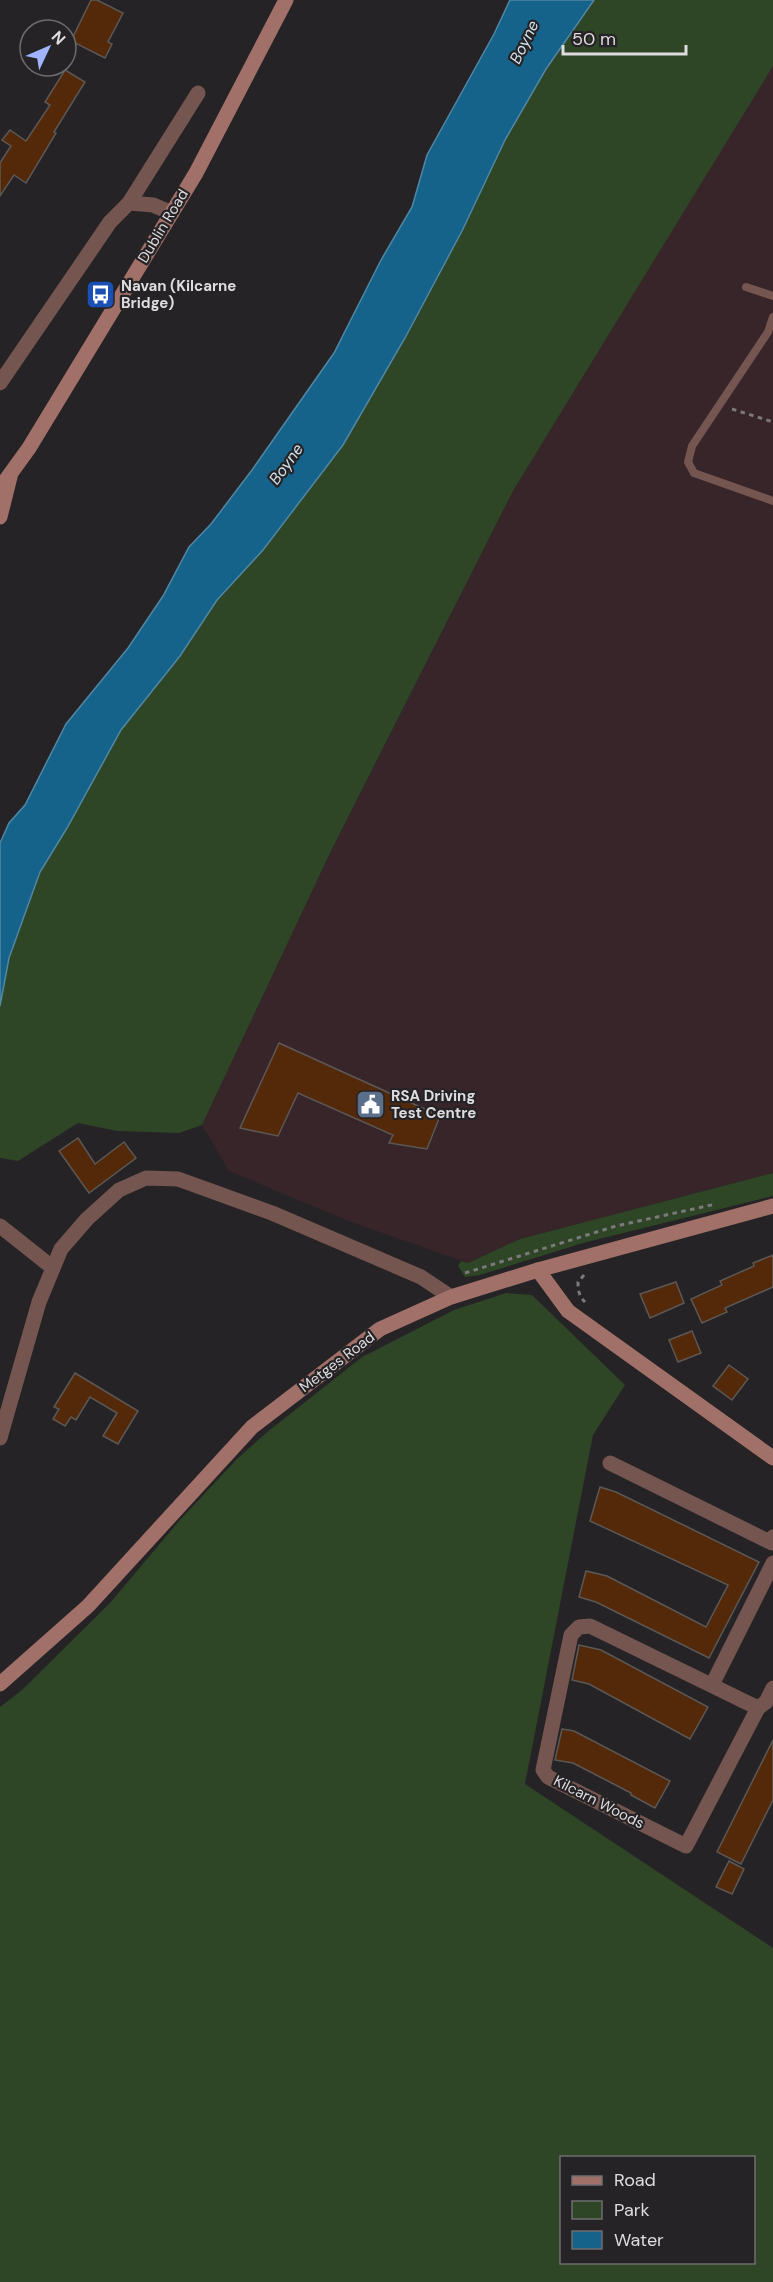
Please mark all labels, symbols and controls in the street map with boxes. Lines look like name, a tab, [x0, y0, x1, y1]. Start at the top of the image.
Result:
water label: Boyne	[505, 17, 543, 67]
north arrow	[18, 18, 78, 78]
scale bar	[563, 18, 686, 56]
text: N	[47, 26, 70, 49]
text: 50 m	[572, 27, 616, 51]
street label: Dublin Road	[133, 185, 193, 267]
place label: Navan (Kilcarne Bridge)	[121, 276, 236, 313]
bus stop icon: Navan (Kilcarne Bridge)	[84, 279, 116, 311]
water label: Boyne	[264, 439, 308, 489]
place label: RSA Driving Test Centre	[391, 1086, 476, 1123]
public building icon: RSA Driving Test Centre	[354, 1089, 386, 1121]
street label: Metges Road	[295, 1327, 379, 1397]
street label: Kilcarn Woods	[550, 1771, 648, 1833]
legend	[560, 2156, 755, 2264]
text: Road	[614, 2168, 656, 2192]
text: Park	[614, 2198, 650, 2222]
text: Water	[614, 2228, 664, 2252]

